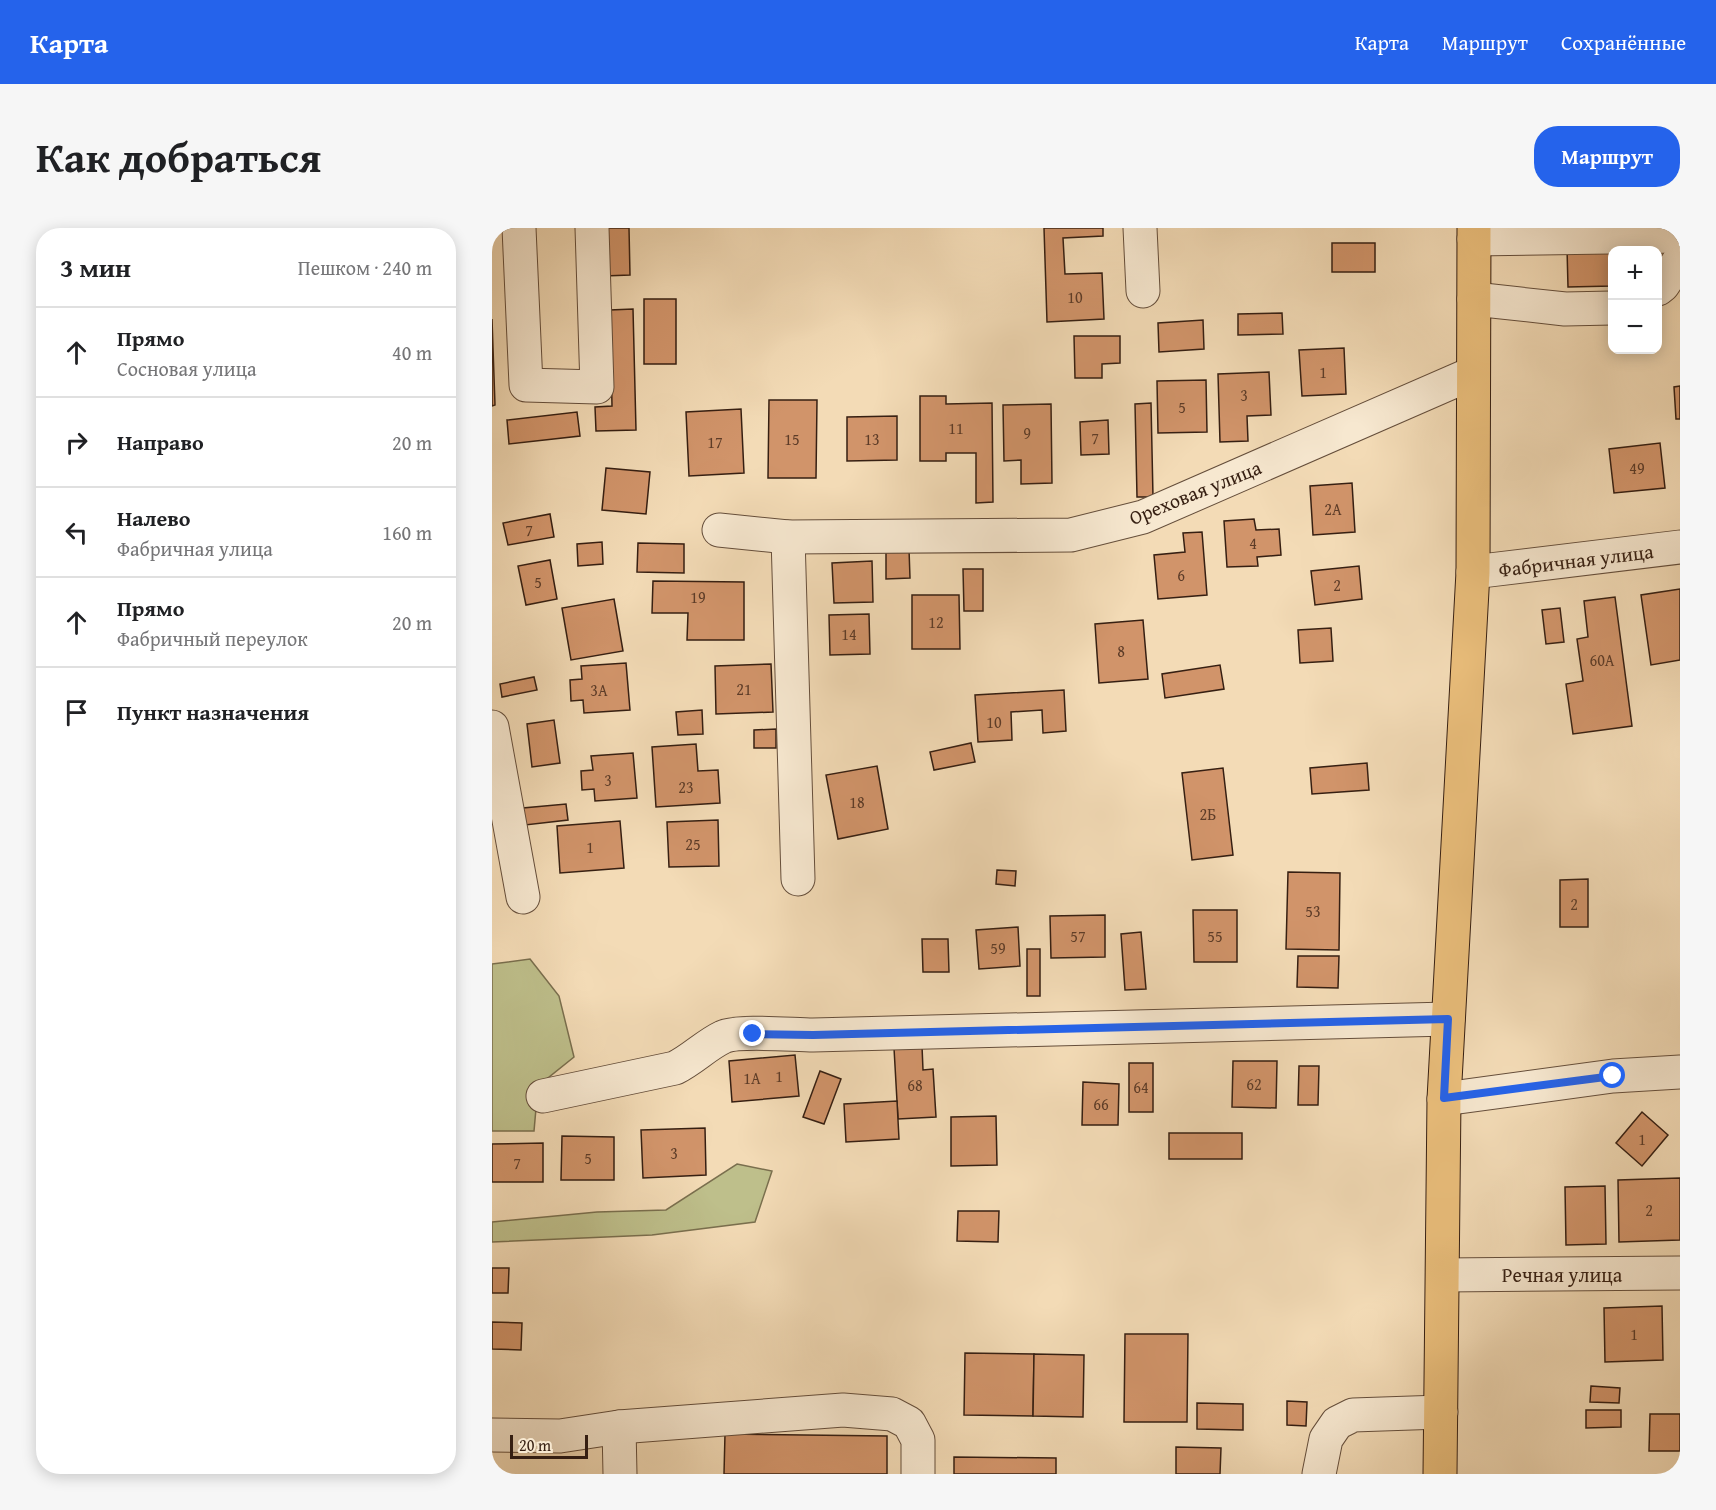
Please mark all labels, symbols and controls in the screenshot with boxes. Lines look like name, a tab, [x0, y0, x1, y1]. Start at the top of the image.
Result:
text: Карта	[30, 22, 108, 63]
text: Карта	[1355, 27, 1409, 58]
text: Маршрут	[1442, 27, 1528, 58]
text: Сохранённые	[1561, 27, 1686, 58]
text: Как добраться	[36, 126, 321, 187]
button: Маршрут	[1534, 126, 1680, 187]
map controls	[1608, 246, 1662, 354]
button: +	[1608, 246, 1662, 300]
text: 3 мин	[60, 248, 131, 287]
text: Пешком · 240 m	[298, 253, 432, 282]
house number: 10	[1067, 285, 1083, 309]
button: −	[1608, 300, 1662, 354]
text: Прямо	[117, 322, 184, 354]
icon: ahead	[60, 336, 93, 369]
text: 40 m	[392, 338, 432, 367]
text: Сосновая улица	[117, 354, 257, 383]
house number: 1	[1319, 360, 1327, 384]
house number: 3	[1240, 383, 1248, 407]
house number: 5	[1178, 395, 1186, 419]
house number: 11	[948, 416, 964, 440]
house number: 9	[1023, 421, 1031, 445]
icon: right	[60, 426, 93, 459]
text: Направо	[117, 426, 204, 458]
house number: 7	[1091, 426, 1099, 450]
house number: 15	[784, 427, 800, 451]
house number: 13	[864, 427, 880, 451]
text: 20 m	[392, 428, 432, 457]
house number: 17	[707, 430, 723, 454]
street label: Ореховая улица	[1124, 452, 1266, 532]
house number: 49	[1629, 456, 1645, 480]
house number: 2А	[1324, 497, 1342, 521]
text: Налево	[117, 502, 190, 534]
icon: left	[60, 516, 93, 549]
text: 160 m	[382, 518, 432, 547]
house number: 7	[525, 518, 533, 542]
house number: 4	[1249, 531, 1257, 555]
text: Фабричная улица	[117, 534, 273, 563]
street label: Фабричная улица	[1497, 536, 1656, 584]
house number: 6	[1177, 563, 1185, 587]
house number: 5	[534, 570, 542, 594]
house number: 2	[1333, 573, 1341, 597]
house number: 19	[690, 585, 706, 609]
text: Прямо	[117, 592, 184, 624]
icon: ahead	[60, 606, 93, 639]
text: 20 m	[392, 608, 432, 637]
house number: 12	[928, 610, 944, 634]
house number: 14	[841, 622, 857, 646]
text: Фабричный переулок	[117, 624, 308, 653]
house number: 8	[1117, 639, 1125, 663]
house number: 60А	[1589, 648, 1615, 672]
house number: 21	[736, 677, 752, 701]
house number: 3А	[590, 678, 608, 702]
icon: arrive	[60, 696, 93, 729]
text: Пункт назначения	[117, 696, 309, 728]
house number: 10	[986, 710, 1002, 734]
house number: 3	[604, 768, 612, 792]
house number: 23	[678, 775, 694, 799]
house number: 18	[849, 790, 865, 814]
house number: 2Б	[1200, 802, 1216, 826]
house number: 25	[685, 832, 701, 856]
house number: 1	[586, 835, 594, 859]
house number: 2	[1570, 892, 1578, 916]
house number: 53	[1305, 899, 1321, 923]
house number: 57	[1070, 924, 1086, 948]
house number: 55	[1207, 924, 1223, 948]
house number: 59	[990, 936, 1006, 960]
route end	[739, 1020, 765, 1046]
route start	[1599, 1062, 1625, 1088]
house number: 1	[775, 1064, 783, 1088]
house number: 1А	[743, 1066, 761, 1090]
house number: 62	[1246, 1072, 1262, 1096]
house number: 68	[907, 1073, 923, 1097]
house number: 64	[1133, 1075, 1149, 1099]
house number: 66	[1093, 1092, 1109, 1116]
house number: 1	[1638, 1127, 1646, 1151]
house number: 3	[670, 1141, 678, 1165]
house number: 5	[584, 1146, 592, 1170]
house number: 7	[513, 1151, 521, 1175]
house number: 2	[1645, 1198, 1653, 1222]
street label: Речная улица	[1502, 1260, 1623, 1289]
house number: 1	[1630, 1322, 1638, 1346]
scale bar	[510, 1432, 588, 1460]
text: 20 m	[519, 1433, 551, 1457]

